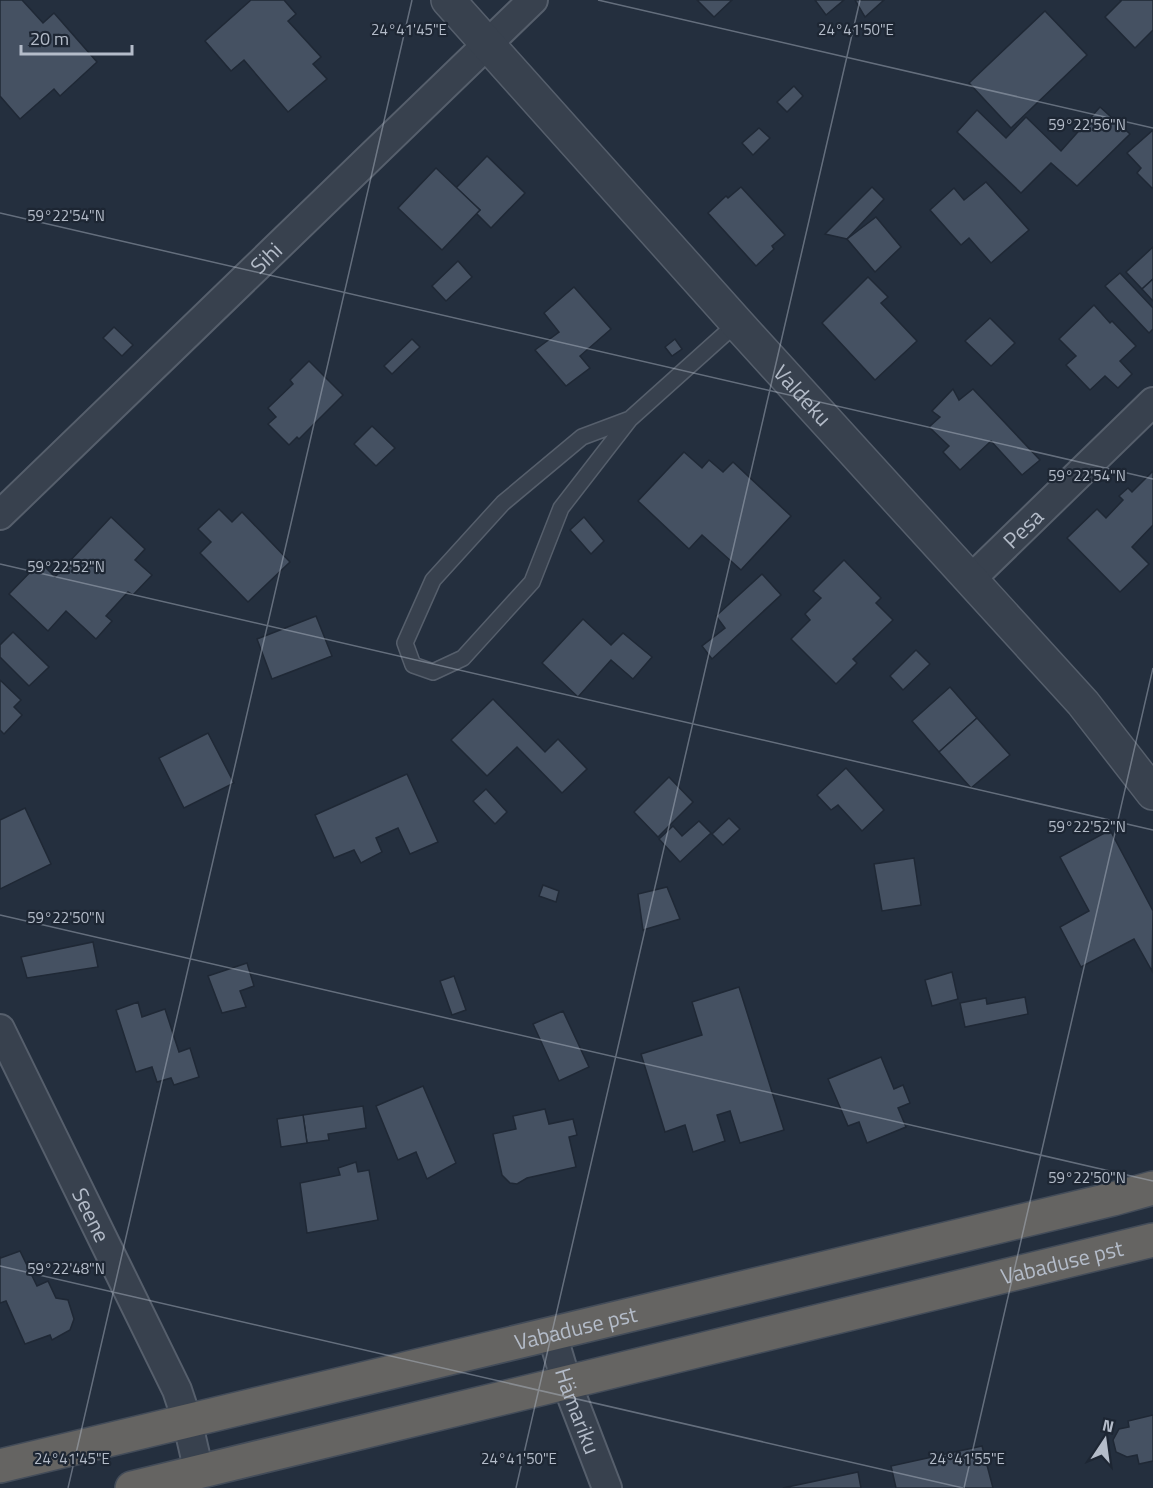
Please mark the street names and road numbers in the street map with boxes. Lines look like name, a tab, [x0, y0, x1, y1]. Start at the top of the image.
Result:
street label: Sihi	[242, 234, 290, 282]
street label: Valdeku	[765, 357, 840, 434]
street label: Pesa	[995, 500, 1051, 556]
street label: Seene	[63, 1182, 119, 1248]
street label: Vabaduse pst	[997, 1231, 1127, 1293]
street label: Vabaduse pst	[511, 1297, 641, 1359]
street label: Hämariku	[546, 1364, 609, 1459]

